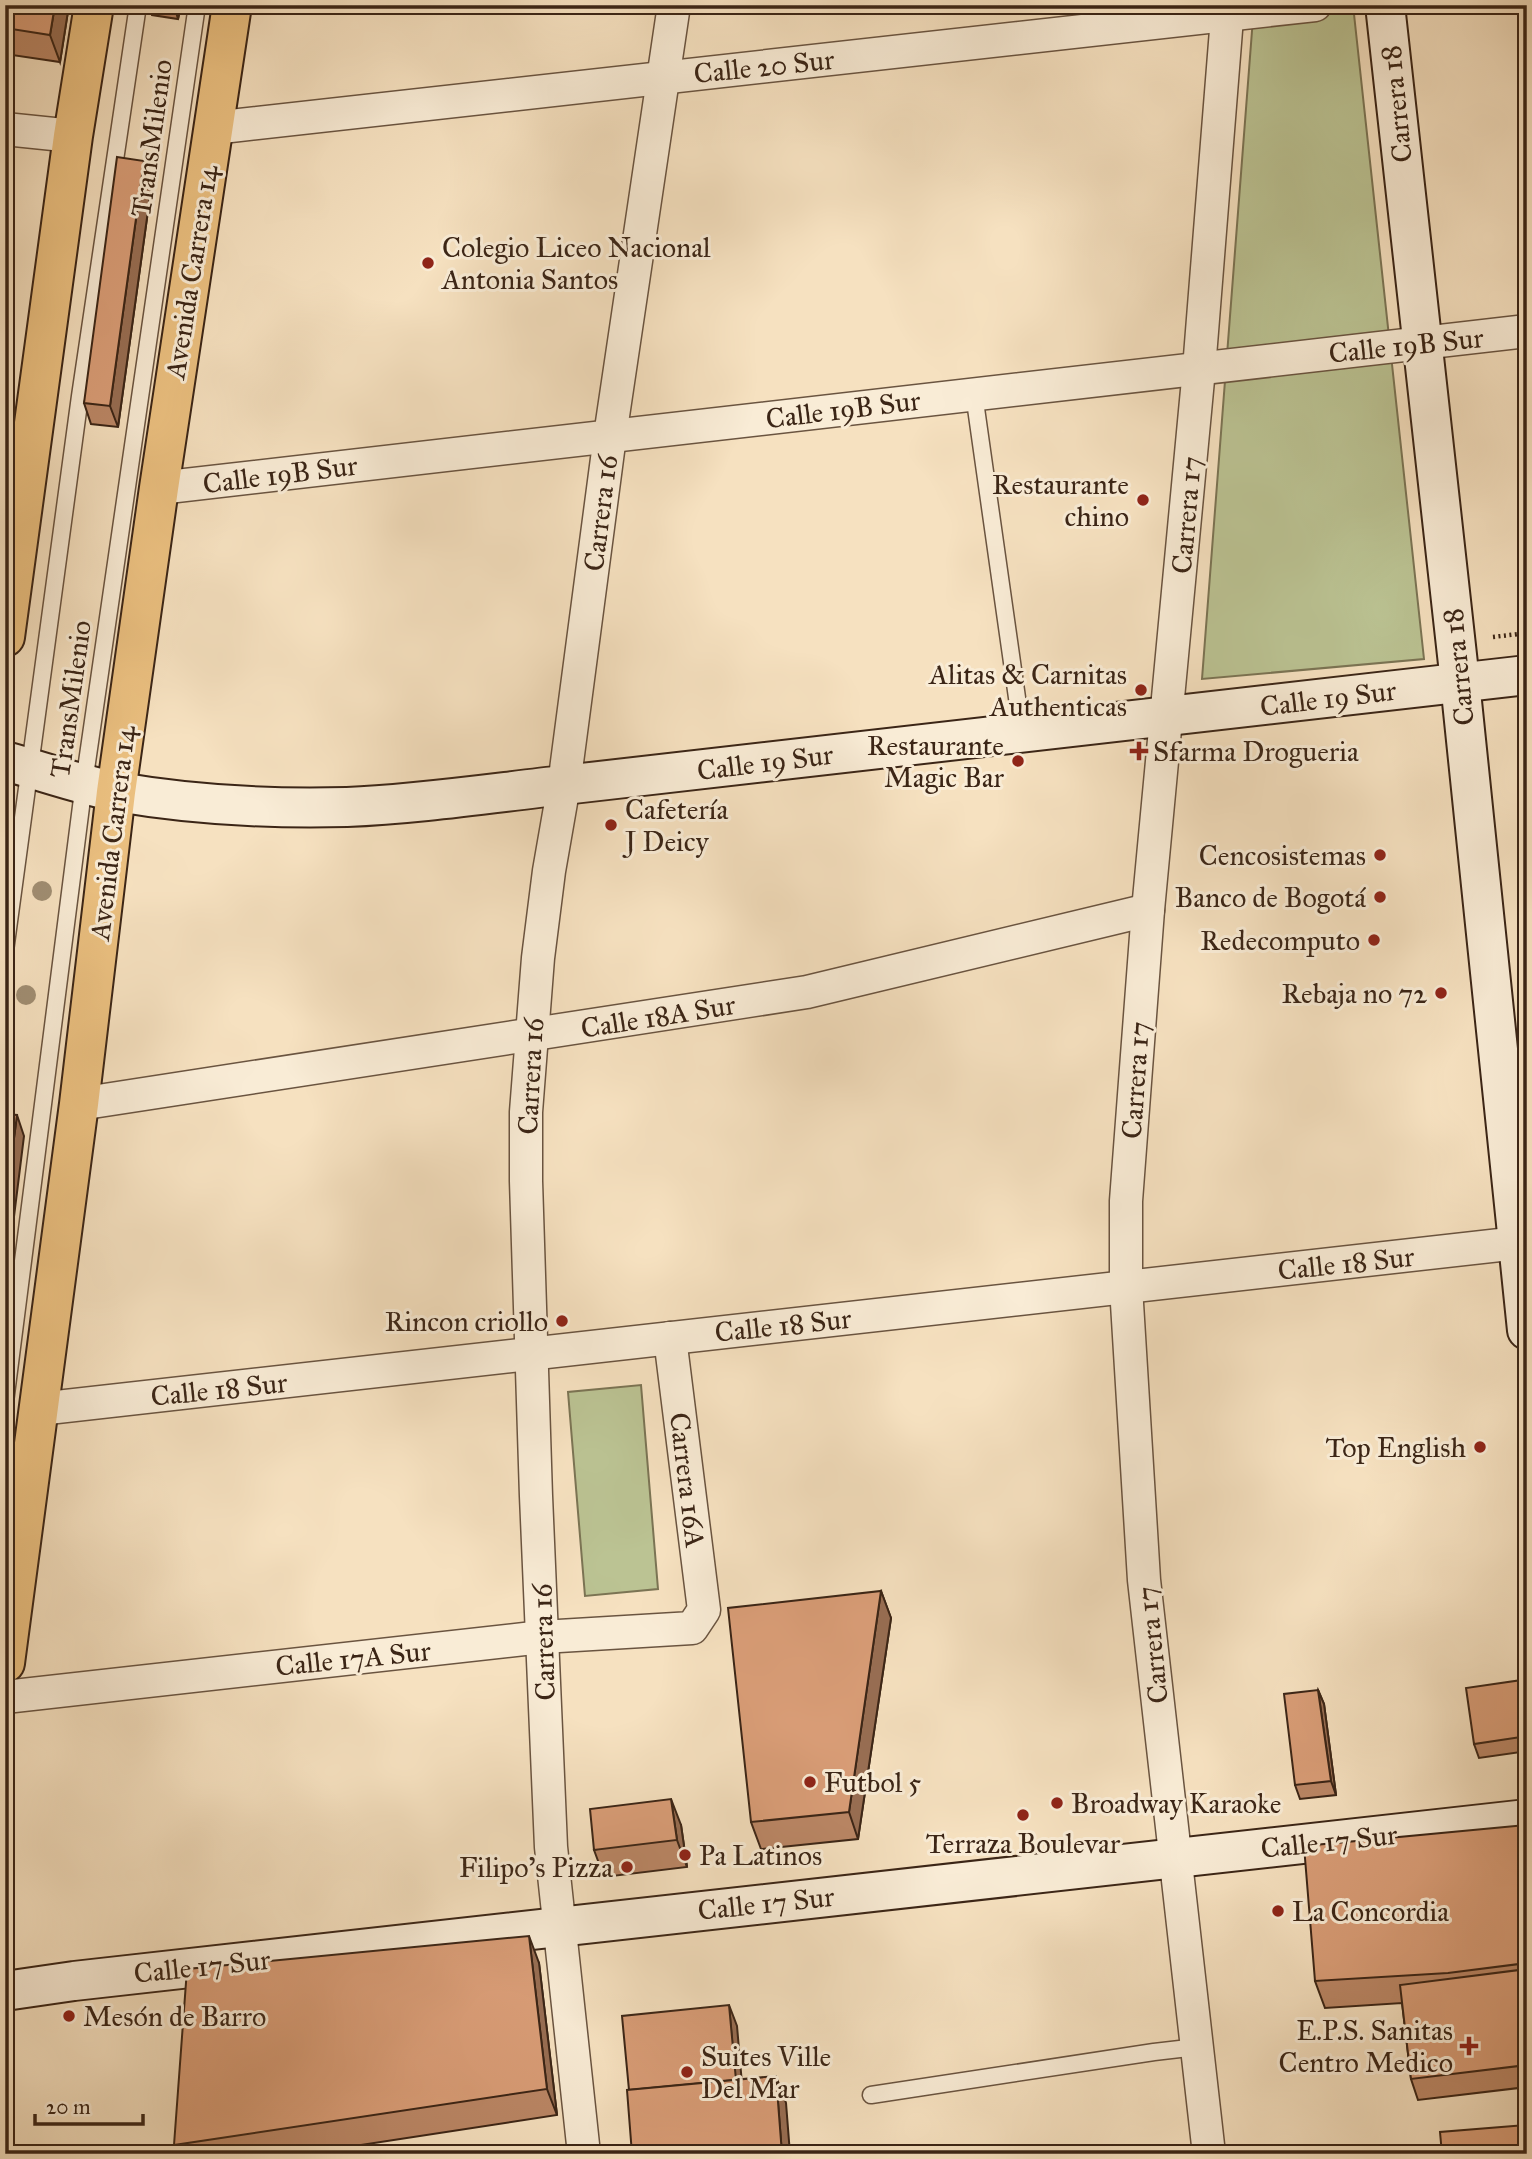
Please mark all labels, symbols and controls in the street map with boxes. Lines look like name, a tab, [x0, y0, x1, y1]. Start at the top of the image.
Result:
street label: Calle 20 Sur	[692, 42, 837, 91]
street label: Carrera 18	[1373, 44, 1420, 164]
street label: TransMilenio	[123, 57, 180, 219]
street label: Avenida Carrera 14	[157, 162, 226, 382]
place label: Colegio Liceo Nacional Antonia Santos	[441, 230, 711, 297]
marker: Colegio Liceo Nacional Antonia Santos	[420, 255, 436, 271]
street label: Calle 19B Sur	[1327, 320, 1486, 371]
street label: Calle 19B Sur	[764, 383, 923, 436]
street label: Calle 19B Sur	[201, 448, 360, 501]
street label: Carrera 16	[576, 451, 625, 573]
street label: Carrera 17	[1164, 455, 1209, 575]
place label: Restaurante chino	[992, 467, 1129, 534]
marker: Restaurante chino	[1135, 492, 1151, 508]
street label: Carrera 18	[1435, 607, 1482, 727]
street label: TransMilenio	[42, 618, 99, 780]
place label: Alitas & Carnitas Authenticas	[928, 657, 1127, 724]
street label: Calle 19 Sur	[1258, 673, 1399, 724]
marker: Alitas & Carnitas Authenticas	[1133, 682, 1149, 698]
street label: Avenida Carrera 14	[82, 723, 143, 943]
place label: Restaurante Magic Bar	[867, 728, 1004, 795]
place label: Sfarma Drogueria	[1153, 734, 1359, 769]
street label: Calle 19 Sur	[695, 737, 836, 788]
marker: Sfarma Drogueria	[1131, 743, 1147, 759]
marker: Restaurante Magic Bar	[1010, 753, 1026, 769]
place label: Cafetería J Deicy	[622, 792, 729, 859]
marker: Cafetería J Deicy	[603, 817, 619, 833]
place label: Cencosistemas	[1199, 838, 1366, 873]
marker: Cencosistemas	[1372, 847, 1388, 863]
place label: Banco de Bogotá	[1175, 880, 1366, 915]
marker: Banco de Bogotá	[1372, 889, 1388, 905]
place label: Redecomputo	[1200, 923, 1360, 958]
marker: Redecomputo	[1366, 932, 1382, 948]
place label: Rebaja no 72	[1281, 976, 1427, 1011]
marker: Rebaja no 72	[1433, 985, 1449, 1001]
street label: Calle 18A Sur	[578, 987, 738, 1046]
street label: Carrera 16	[510, 1015, 551, 1135]
street label: Carrera 17	[1114, 1020, 1157, 1140]
street label: Calle 18 Sur	[1276, 1239, 1417, 1288]
street label: Calle 18 Sur	[713, 1301, 854, 1350]
place label: Rincon criollo	[385, 1304, 548, 1339]
marker: Rincon criollo	[554, 1313, 570, 1329]
street label: Calle 18 Sur	[149, 1365, 290, 1414]
street label: Carrera 16A	[662, 1410, 713, 1550]
place label: Top English	[1325, 1430, 1466, 1465]
marker: Top English	[1472, 1439, 1488, 1455]
street label: Carrera 16	[524, 1581, 563, 1701]
street label: Carrera 17	[1129, 1585, 1176, 1705]
street label: Calle 17A Sur	[274, 1633, 433, 1684]
place label: Futbol 5	[824, 1765, 921, 1800]
marker: Futbol 5	[802, 1774, 818, 1790]
place label: Broadway Karaoke	[1071, 1786, 1281, 1821]
marker: Broadway Karaoke	[1049, 1795, 1065, 1811]
marker: Terraza Boulevar	[1015, 1807, 1031, 1823]
street label: Calle 17 Sur	[1259, 1817, 1400, 1866]
place label: Terraza Boulevar	[926, 1826, 1121, 1861]
place label: Pa Latinos	[699, 1838, 822, 1873]
marker: Pa Latinos	[677, 1847, 693, 1863]
place label: Filipo's Pizza	[459, 1850, 613, 1885]
marker: Filipo's Pizza	[619, 1859, 635, 1875]
street label: Calle 17 Sur	[696, 1879, 837, 1928]
place label: La Concordia	[1292, 1894, 1449, 1929]
marker: La Concordia	[1270, 1903, 1286, 1919]
street label: Calle 17 Sur	[132, 1942, 273, 1991]
place label: Mesón de Barro	[83, 1999, 266, 2034]
marker: Mesón de Barro	[61, 2008, 77, 2024]
place label: E.P.S. Sanitas Centro Medico	[1279, 2013, 1453, 2080]
marker: E.P.S. Sanitas Centro Medico	[1459, 2036, 1479, 2056]
place label: Suites Ville Del Mar	[701, 2039, 831, 2106]
marker: Suites Ville Del Mar	[679, 2064, 695, 2080]
scale bar	[35, 2082, 144, 2126]
text: 20 m	[46, 2094, 91, 2120]

